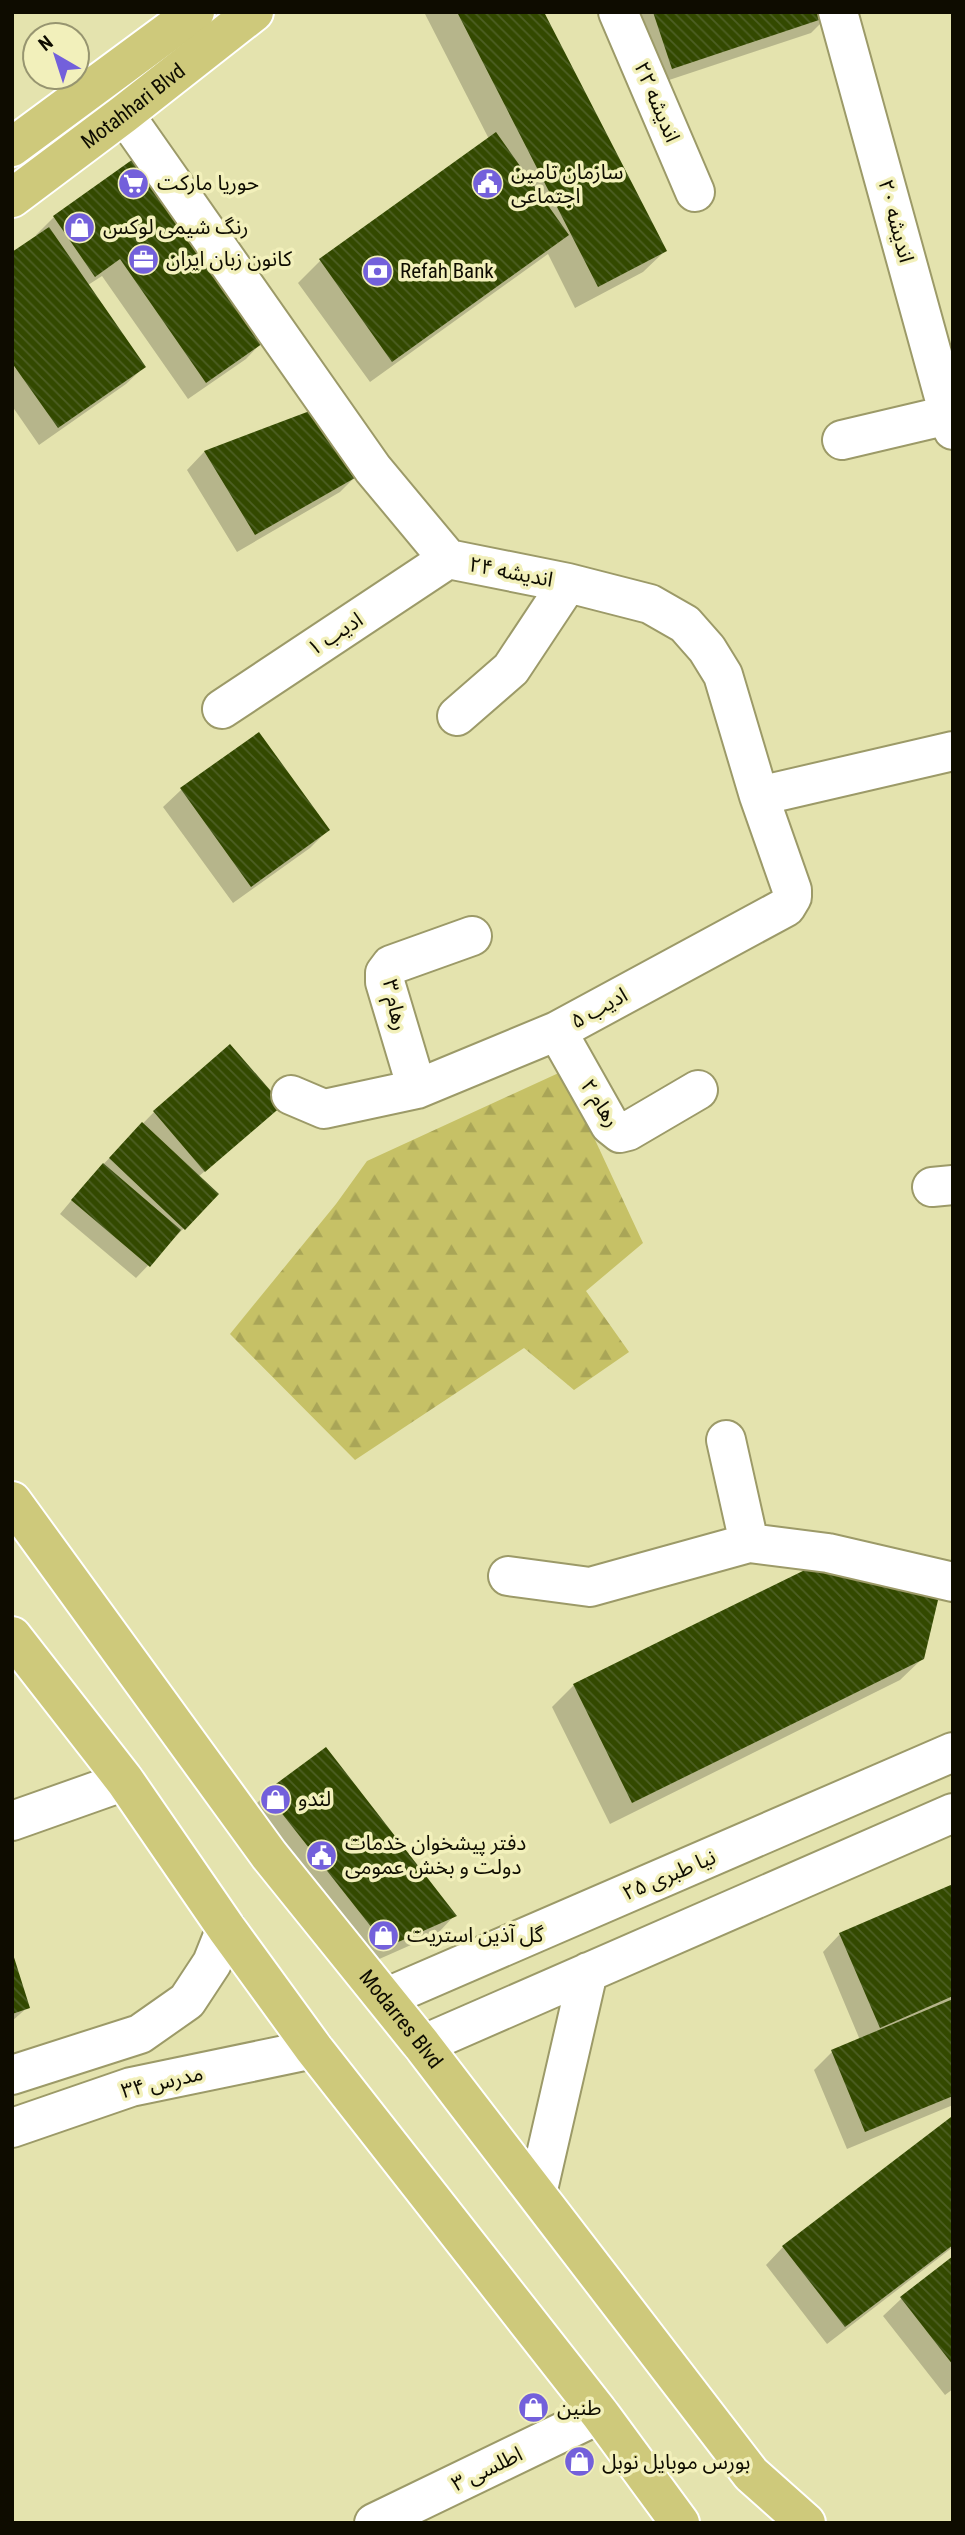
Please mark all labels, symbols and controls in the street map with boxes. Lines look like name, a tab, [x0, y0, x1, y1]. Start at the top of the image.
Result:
north arrow	[21, 21, 91, 91]
text: N	[34, 31, 57, 56]
street label: اندیشه ۲۲	[629, 58, 685, 146]
street label: Motahhari Blvd	[77, 59, 190, 154]
place label: سازمان تامین اجتماعی	[511, 160, 623, 208]
supermarket icon: حوریا مارکت	[117, 166, 151, 200]
public building icon: سازمان تامین اجتماعی	[471, 167, 505, 201]
place label: حوریا مارکت	[157, 171, 259, 195]
street label: اندیشه ۲۰	[873, 177, 919, 265]
shop icon: رنگ شیمی لوکس	[63, 210, 97, 244]
place label: رنگ شیمی لوکس	[103, 215, 248, 239]
office icon: کانون زبان ایران	[126, 242, 160, 276]
place label: کانون زبان ایران	[166, 247, 292, 271]
bank icon: Refah Bank	[360, 254, 394, 288]
place label: Refah Bank	[400, 259, 494, 283]
street label: اندیشه ۲۴	[467, 552, 555, 592]
street label: ادیب ۱	[303, 607, 367, 661]
street label: رهام ۳	[374, 977, 412, 1034]
street label: ادیب ۵	[566, 983, 632, 1033]
street label: رهام ۲	[572, 1075, 624, 1134]
shop icon: لندو	[258, 1782, 292, 1816]
place label: لندو	[298, 1787, 331, 1811]
place label: دفتر پیشخوان خدمات دولت و بخش عمومی	[345, 1831, 526, 1879]
public building icon: دفتر پیشخوان خدمات دولت و بخش عمومی	[305, 1838, 339, 1872]
street label: نیا طبری ۲۵	[619, 1845, 719, 1905]
shop icon: گل آذین استریت	[367, 1918, 401, 1952]
place label: گل آذین استریت	[407, 1923, 544, 1947]
street label: Modarres Blvd	[354, 1965, 448, 2073]
street label: مدرس ۳۴	[119, 2061, 205, 2103]
shop icon: طنین	[517, 2391, 551, 2425]
place label: طنین	[557, 2396, 602, 2420]
street label: اطلسی ۳	[448, 2442, 526, 2496]
shop icon: بورس موبایل نوبل	[562, 2445, 596, 2479]
place label: بورس موبایل نوبل	[602, 2450, 751, 2474]

